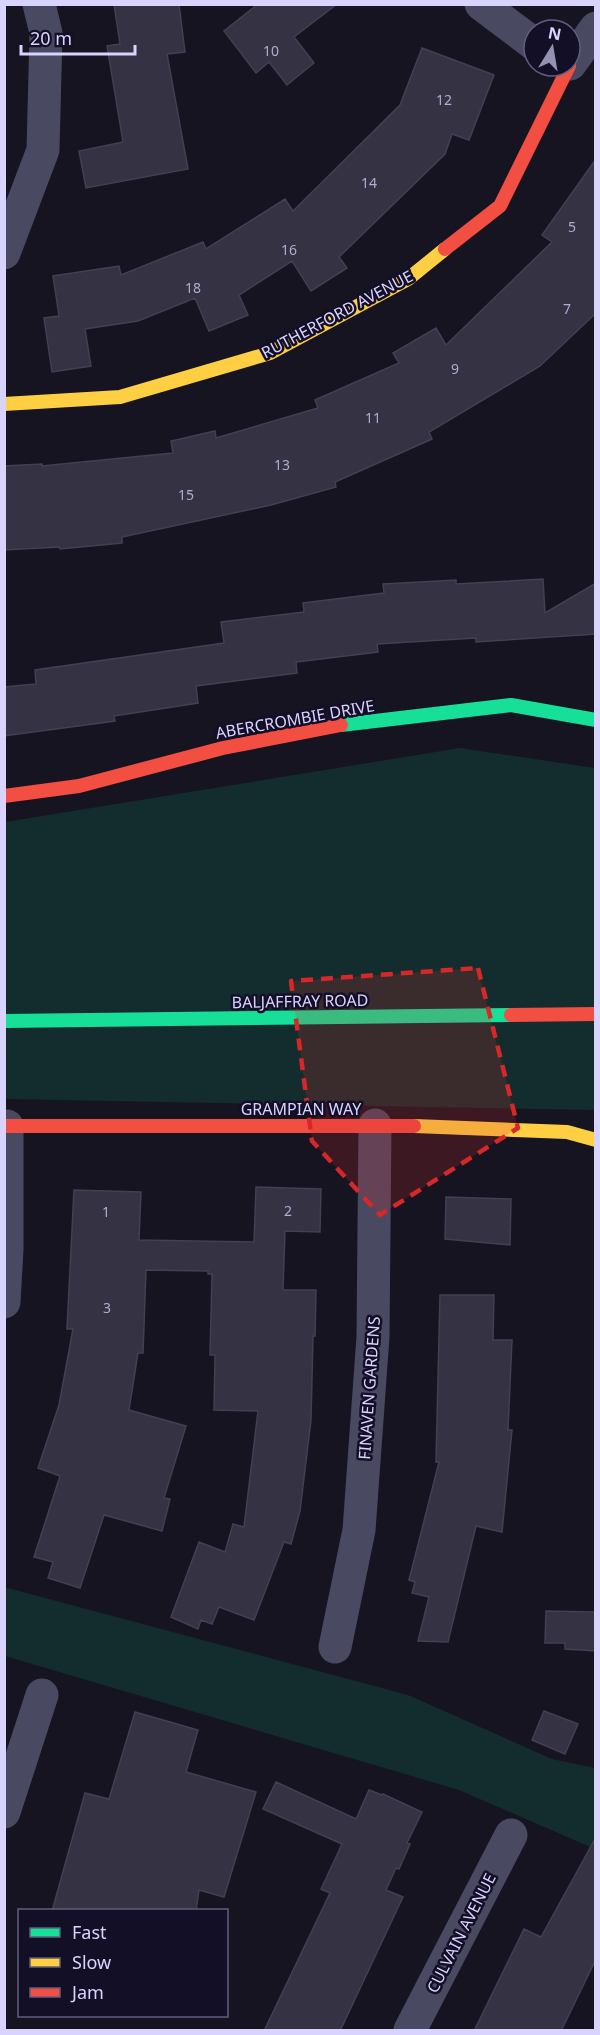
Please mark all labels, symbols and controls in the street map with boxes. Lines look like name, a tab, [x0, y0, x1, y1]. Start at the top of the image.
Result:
scale bar	[21, 18, 135, 56]
north arrow	[522, 18, 582, 78]
text: N	[546, 21, 563, 45]
text: 20 m	[30, 26, 72, 50]
house number: 10	[263, 41, 279, 60]
house number: 12	[436, 90, 452, 109]
house number: 14	[361, 173, 377, 192]
house number: 5	[568, 217, 576, 236]
house number: 16	[281, 240, 297, 259]
street label: RUTHERFORD AVENUE	[257, 265, 417, 363]
house number: 18	[185, 278, 201, 297]
house number: 7	[563, 299, 571, 318]
house number: 9	[451, 359, 459, 378]
house number: 11	[365, 408, 381, 427]
house number: 13	[274, 455, 290, 474]
house number: 15	[178, 485, 194, 504]
street label: ABERCROMBIE DRIVE	[214, 694, 376, 744]
street label: BALJAFFRAY ROAD	[231, 989, 369, 1013]
street label: GRAMPIAN WAY	[241, 1098, 362, 1120]
house number: 2	[284, 1201, 292, 1220]
house number: 1	[102, 1202, 110, 1221]
house number: 3	[103, 1298, 111, 1317]
street label: FINAVEN GARDENS	[353, 1315, 385, 1460]
street label: CULVAIN AVENUE	[421, 1869, 501, 1997]
legend	[18, 1909, 228, 2017]
text: Fast	[72, 1920, 107, 1944]
text: Slow	[72, 1950, 111, 1974]
text: Jam	[70, 1980, 104, 2004]

